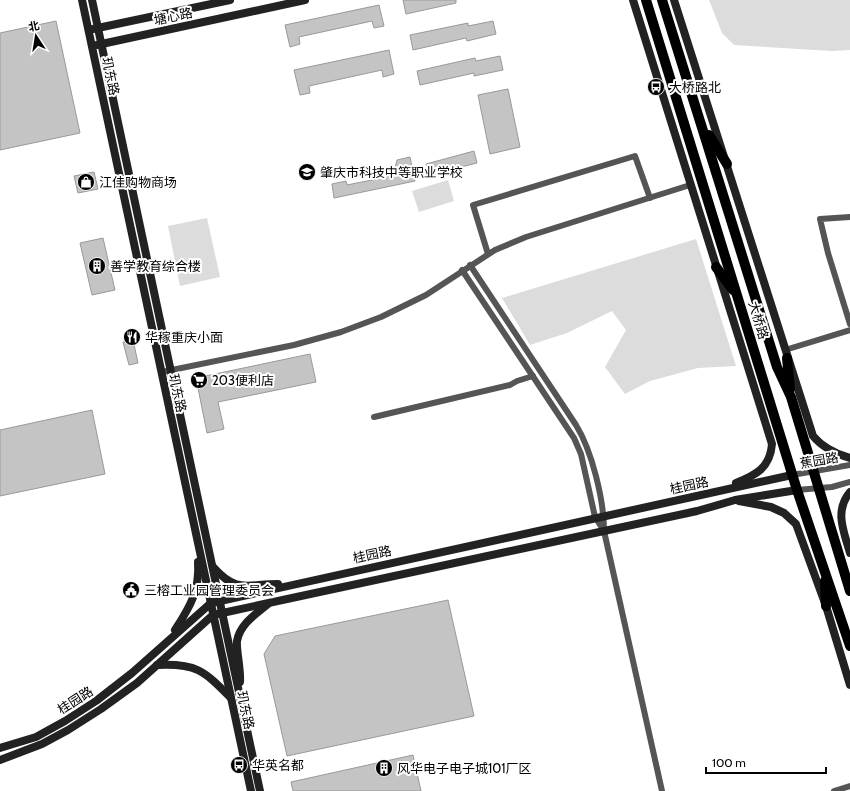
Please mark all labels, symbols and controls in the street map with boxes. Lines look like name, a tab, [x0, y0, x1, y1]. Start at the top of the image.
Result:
street label: 塘心路	[152, 4, 194, 28]
north arrow	[16, 16, 56, 56]
text: 北	[27, 18, 41, 34]
street label: 玑东路	[99, 55, 123, 97]
bus stop icon: 大桥路北	[646, 77, 666, 97]
place label: 大桥路北	[669, 79, 721, 95]
school or university icon: 肇庆市科技中等职业学校	[297, 162, 317, 182]
place label: 肇庆市科技中等职业学校	[320, 164, 463, 180]
shop icon: 江佳购物商场	[76, 172, 96, 192]
place label: 江佳购物商场	[99, 174, 177, 190]
building icon: 善学教育综合楼	[87, 256, 107, 276]
place label: 善学教育综合楼	[110, 258, 201, 274]
street label: 大桥路	[746, 299, 772, 341]
restaurant icon: 华稼重庆小面	[122, 327, 142, 347]
place label: 华稼重庆小面	[145, 329, 223, 345]
supermarket icon: 203便利店	[189, 370, 209, 390]
street label: 玑东路	[166, 372, 190, 414]
place label: 203便利店	[212, 372, 274, 388]
street label: 蕉园路	[798, 449, 840, 471]
street label: 桂园路	[668, 473, 710, 497]
street label: 桂园路	[351, 542, 393, 566]
public building icon: 三榕工业园管理委员会	[121, 580, 141, 600]
place label: 三榕工业园管理委员会	[144, 582, 274, 598]
street label: 桂园路	[54, 683, 96, 717]
street label: 玑东路	[234, 689, 258, 731]
scale bar	[706, 749, 826, 775]
bus stop icon: 华英名都	[229, 755, 249, 775]
text: 100 m	[712, 755, 746, 770]
place label: 华英名都	[252, 757, 304, 773]
building icon: 风华电子电子城101厂区	[374, 758, 394, 778]
place label: 风华电子电子城101厂区	[397, 760, 532, 776]

